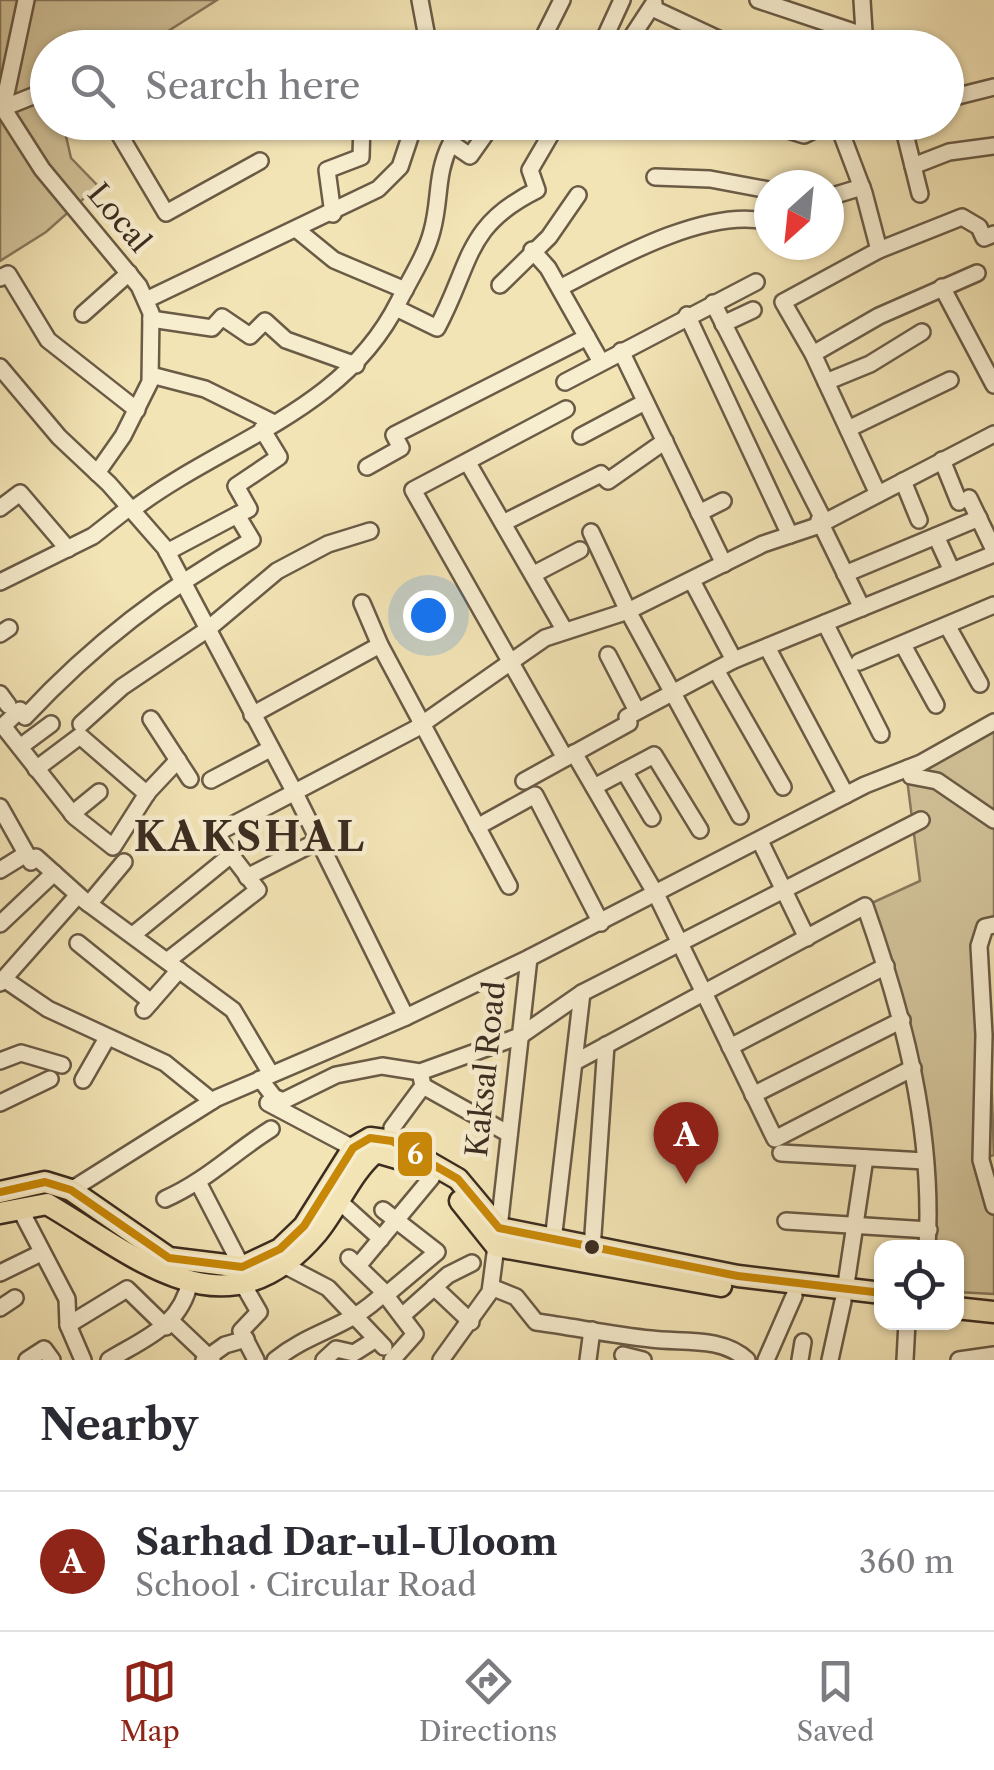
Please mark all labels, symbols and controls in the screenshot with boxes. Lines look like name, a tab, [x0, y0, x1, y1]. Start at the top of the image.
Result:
search box	[30, 30, 964, 140]
icon: search	[65, 58, 120, 113]
text: Search here	[145, 62, 360, 109]
north arrow	[754, 170, 844, 260]
street label: Local	[80, 176, 159, 260]
your location	[403, 590, 454, 641]
district label: KAKSHAL	[134, 812, 367, 861]
street label: Kaksal Road	[458, 979, 513, 1159]
pin: A	[654, 1102, 718, 1184]
line badge: 6	[396, 1130, 434, 1178]
text: 6	[407, 1137, 423, 1171]
unlabelled marker	[582, 1237, 602, 1257]
map controls	[874, 1240, 964, 1330]
button: locate	[874, 1240, 964, 1330]
text: Nearby	[40, 1399, 198, 1451]
text: Sarhad Dar-ul-Uloom	[135, 1518, 558, 1565]
text: A	[60, 1542, 85, 1581]
text: 360 m	[859, 1542, 954, 1581]
text: School · Circular Road	[135, 1565, 477, 1604]
tab: Map	[120, 1654, 180, 1748]
tab: Directions	[419, 1654, 557, 1748]
tab: Saved	[797, 1654, 874, 1748]

